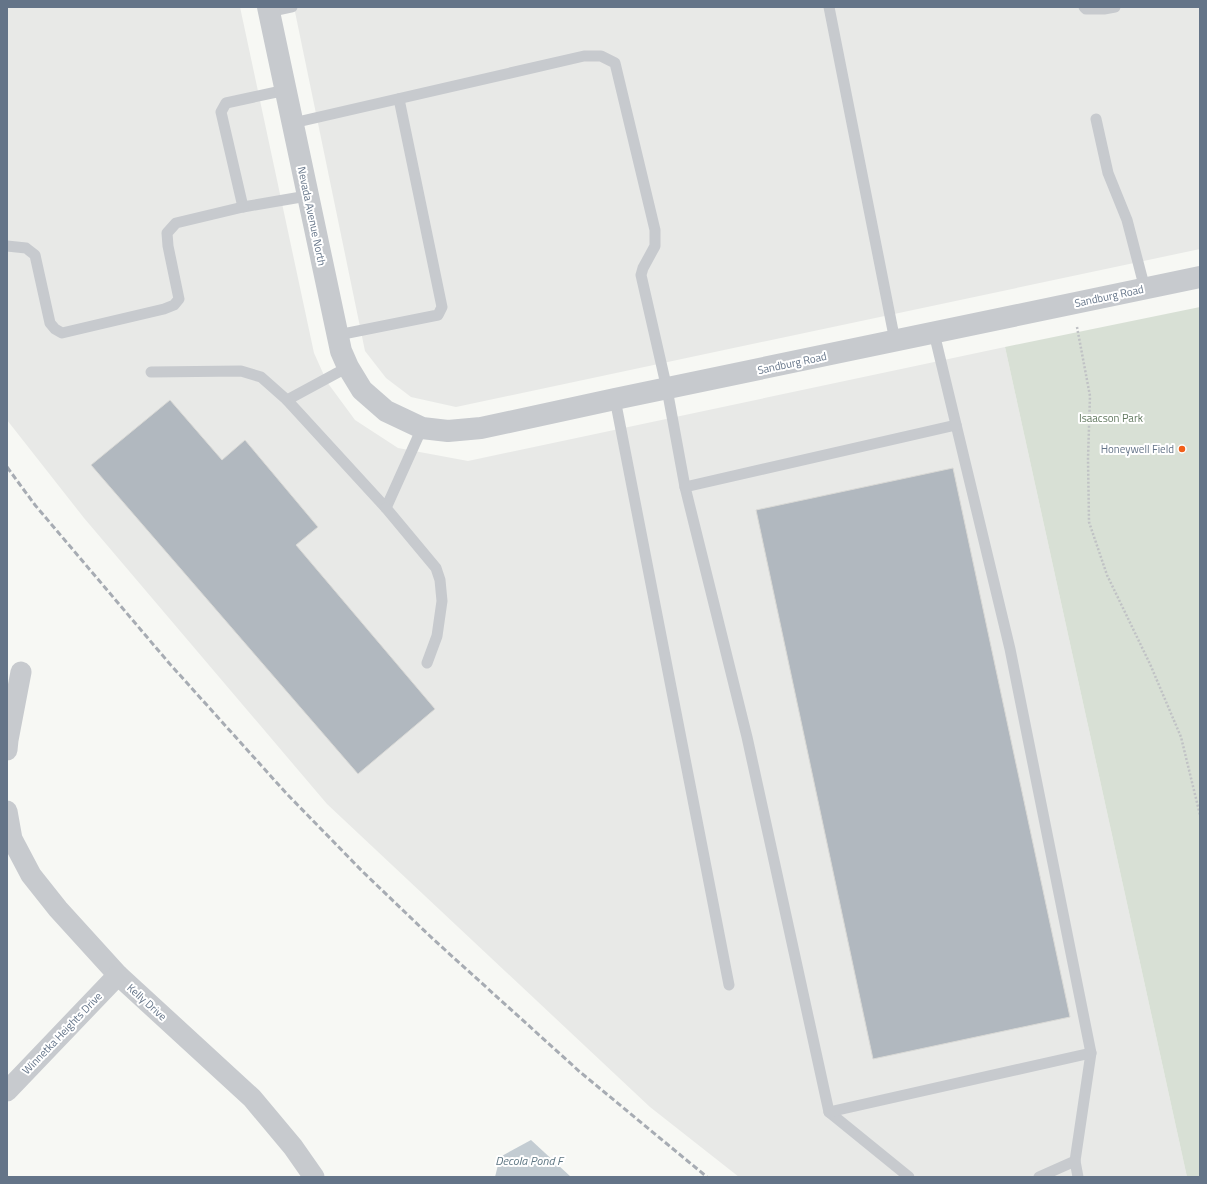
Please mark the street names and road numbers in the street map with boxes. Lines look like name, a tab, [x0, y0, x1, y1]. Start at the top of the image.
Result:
street label: Nevada Avenue North	[294, 165, 330, 267]
street label: Sandburg Road	[1073, 281, 1145, 311]
street label: Sandburg Road	[756, 348, 828, 378]
street label: Kelly Drive	[124, 980, 171, 1024]
street label: Winnetka Heights Drive	[18, 988, 106, 1078]

